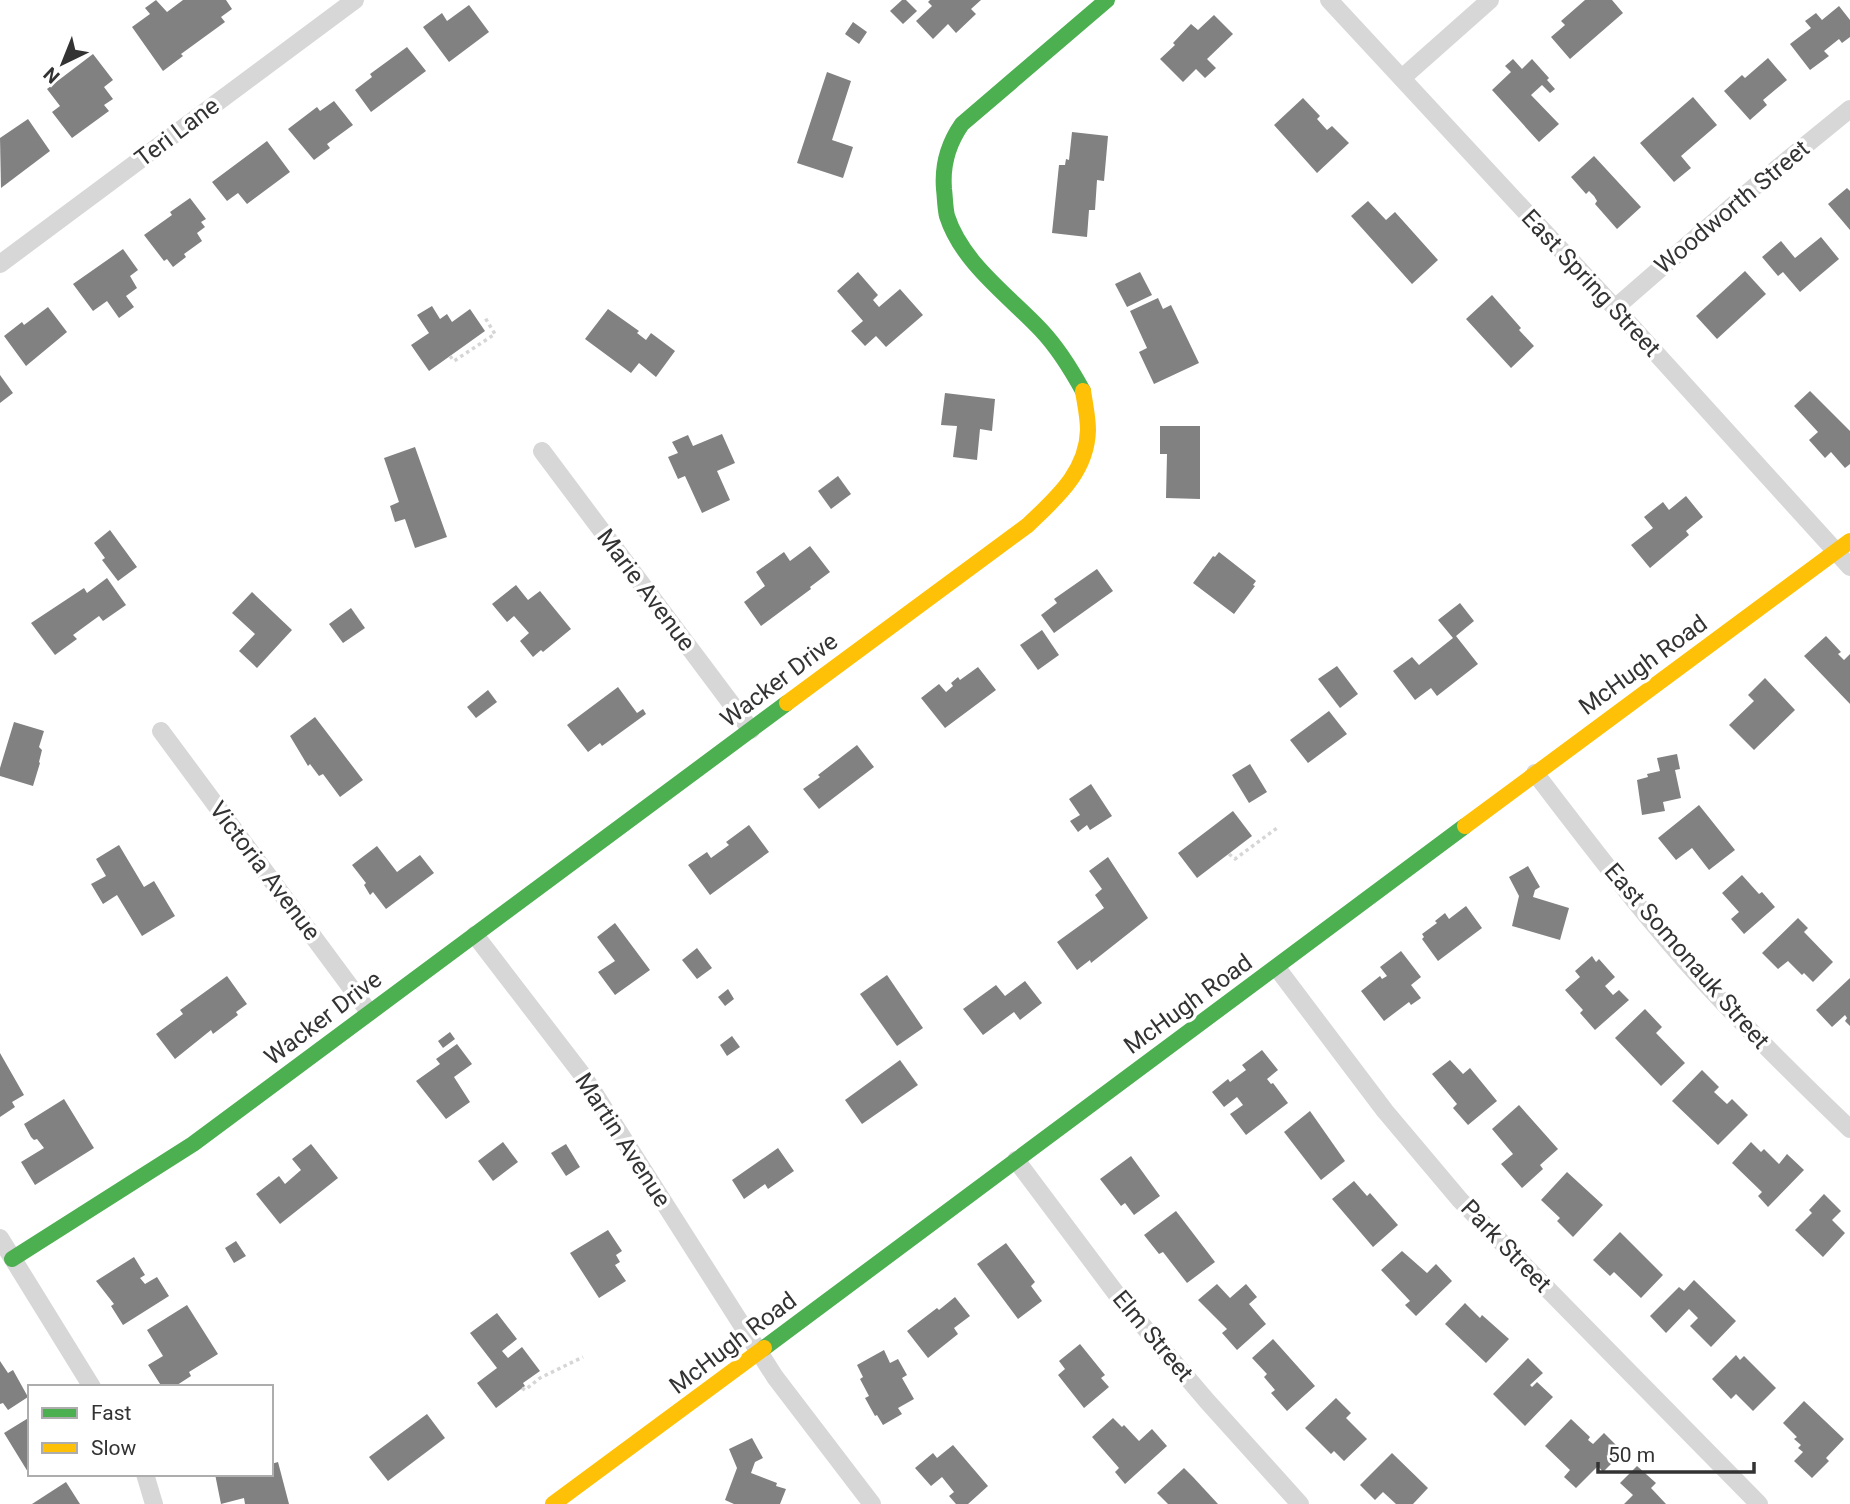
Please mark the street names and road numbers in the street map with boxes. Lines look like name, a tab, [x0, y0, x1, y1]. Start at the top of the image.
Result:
street label: Teri Lane	[130, 91, 224, 173]
street label: Woodworth Street	[1649, 134, 1815, 280]
street label: East Spring Street	[1516, 204, 1666, 362]
street label: Marie Avenue	[591, 524, 701, 656]
street label: McHugh Road	[1573, 609, 1713, 721]
street label: Wacker Drive	[715, 627, 843, 733]
street label: Victoria Avenue	[204, 796, 326, 946]
street label: East Somonauk Street	[1599, 858, 1775, 1055]
street label: McHugh Road	[1118, 948, 1258, 1060]
street label: Wacker Drive	[259, 965, 387, 1071]
street label: Martin Avenue	[569, 1068, 677, 1212]
street label: Park Street	[1455, 1194, 1557, 1298]
street label: Elm Street	[1107, 1285, 1199, 1387]
street label: McHugh Road	[664, 1286, 802, 1400]

